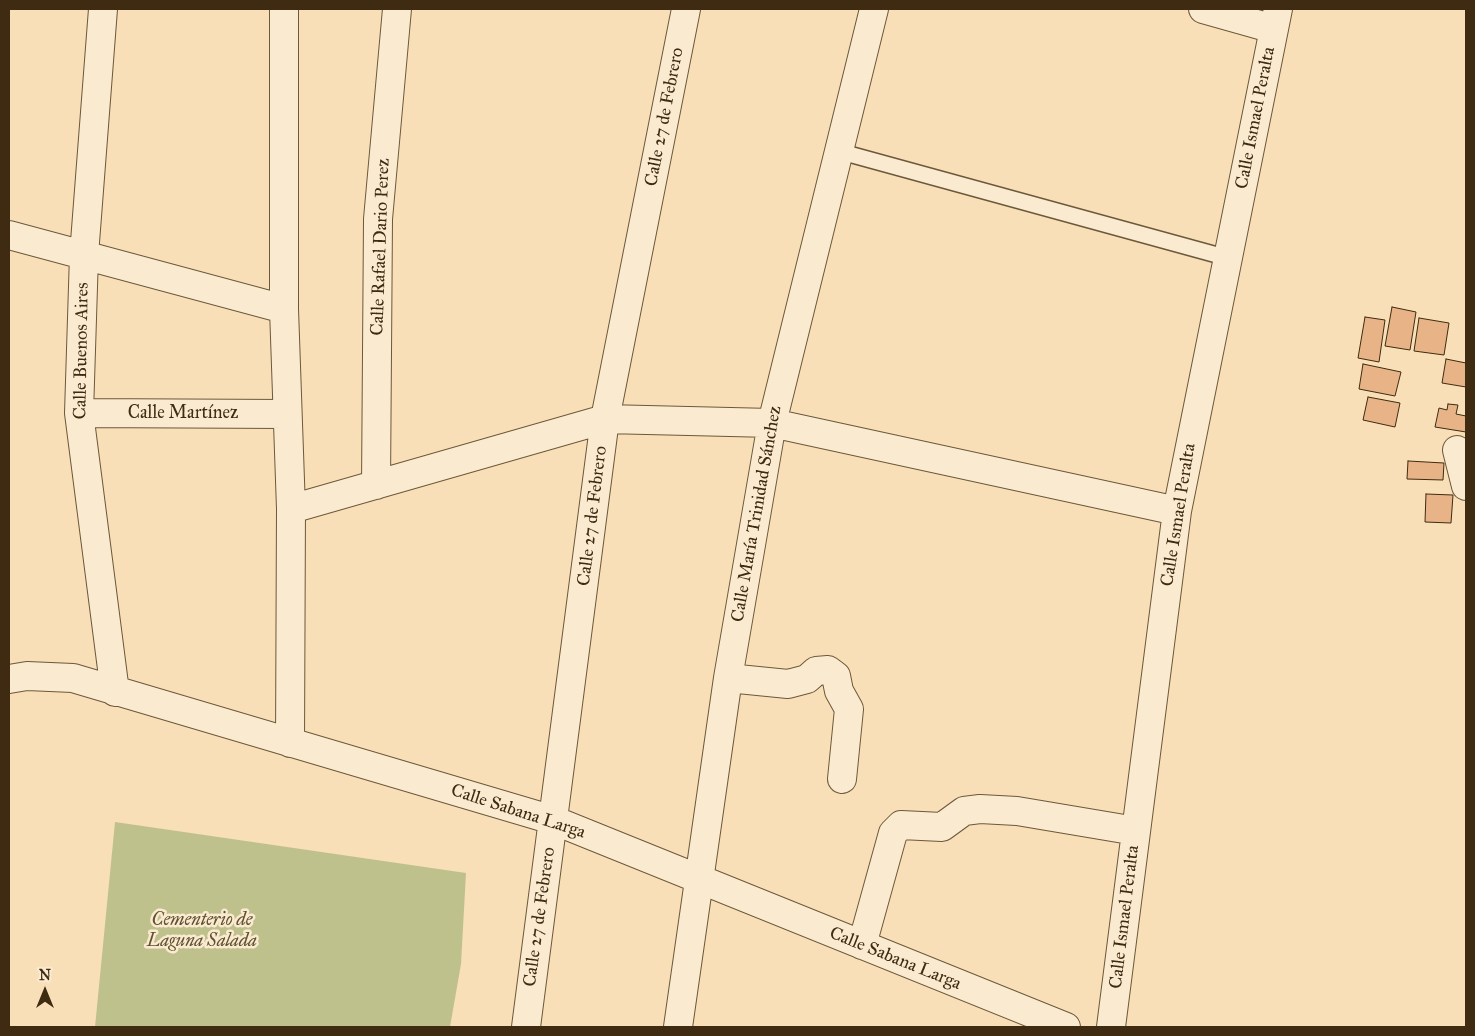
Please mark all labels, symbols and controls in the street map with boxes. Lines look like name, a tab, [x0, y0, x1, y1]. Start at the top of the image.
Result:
street label: Calle Ismael Peralta	[1232, 45, 1280, 191]
street label: Calle 27 de Febrero	[641, 46, 689, 188]
street label: Calle Rafael Dario Perez	[367, 158, 395, 336]
street label: Calle Buenos Aires	[70, 282, 94, 420]
street label: Calle Martínez	[128, 403, 238, 425]
street label: Calle María Trinidad Sánchez	[727, 404, 787, 624]
street label: Calle Ismael Peralta	[1157, 442, 1201, 588]
street label: Calle 27 de Febrero	[574, 445, 612, 587]
street label: Calle Sabana Larga	[448, 780, 588, 844]
street label: Calle Ismael Peralta	[1105, 844, 1145, 990]
street label: Calle 27 de Febrero	[520, 846, 560, 988]
park label: Cementerio de Laguna Salada	[147, 910, 257, 952]
street label: Calle Sabana Larga	[826, 923, 964, 995]
north arrow	[20, 966, 70, 1016]
text: N	[39, 967, 51, 984]

